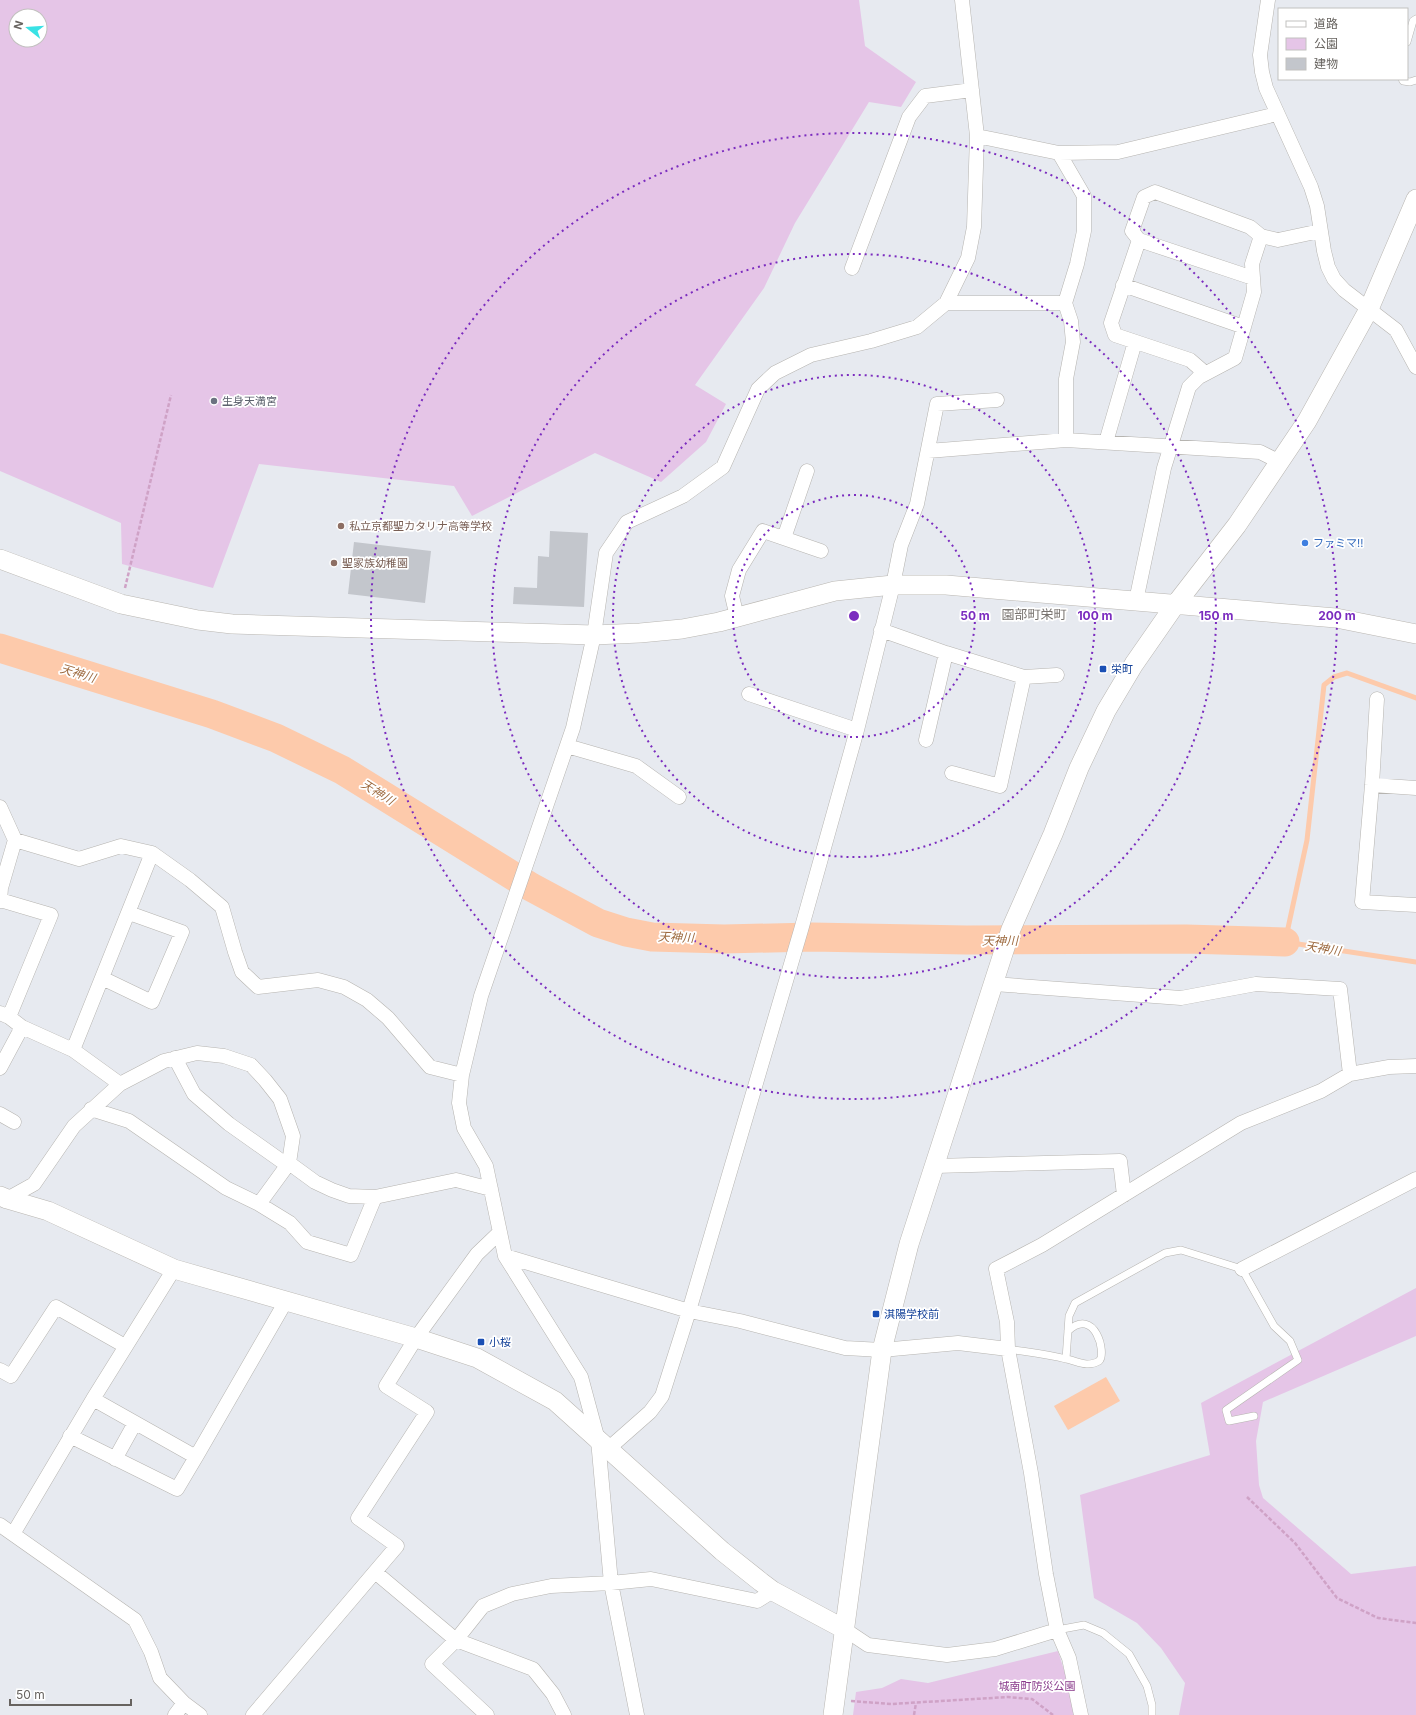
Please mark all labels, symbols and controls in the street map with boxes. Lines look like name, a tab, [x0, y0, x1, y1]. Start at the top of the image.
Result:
north arrow	[8, 8, 48, 48]
legend	[1278, 8, 1408, 80]
text: 道路	[1314, 16, 1338, 31]
text: N	[11, 19, 26, 31]
text: 公園	[1314, 36, 1338, 51]
text: 建物	[1314, 56, 1338, 71]
place label: 生身天満宮	[222, 394, 277, 408]
marker: 生身天満宮	[209, 396, 219, 406]
place label: 私立京都聖カタリナ高等学校	[349, 519, 492, 533]
marker: 私立京都聖カタリナ高等学校	[336, 521, 346, 531]
place label: ファミマ!!	[1313, 536, 1363, 550]
marker: ファミマ!!	[1300, 538, 1310, 548]
place label: 聖家族幼稚園	[342, 556, 408, 570]
marker: 聖家族幼稚園	[329, 558, 339, 568]
district label: 園部町栄町	[1001, 606, 1067, 622]
text: 50 m	[960, 608, 990, 623]
text: 100 m	[1077, 608, 1113, 623]
text: 150 m	[1199, 608, 1233, 623]
text: 200 m	[1318, 608, 1356, 623]
centre of rings	[847, 609, 861, 623]
water label: 天神川	[59, 661, 99, 686]
place label: 栄町	[1111, 662, 1133, 676]
marker: 栄町	[1098, 664, 1108, 674]
water label: 天神川	[359, 776, 399, 809]
water label: 天神川	[658, 929, 696, 945]
water label: 天神川	[982, 933, 1020, 948]
water label: 天神川	[1304, 938, 1344, 959]
place label: 淇陽学校前	[884, 1307, 939, 1321]
marker: 淇陽学校前	[871, 1309, 881, 1319]
place label: 小桜	[489, 1335, 511, 1349]
marker: 小桜	[476, 1337, 486, 1347]
park label: 城南町防災公園	[999, 1679, 1076, 1693]
scale bar	[10, 1681, 131, 1707]
text: 50 m	[16, 1687, 45, 1702]

